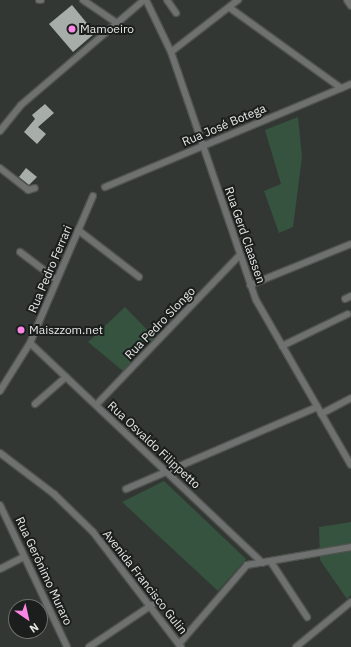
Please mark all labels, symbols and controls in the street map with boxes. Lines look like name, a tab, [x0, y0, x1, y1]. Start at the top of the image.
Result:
place label: Mamoeiro	[80, 22, 134, 36]
marker: Mamoeiro	[67, 24, 77, 34]
street label: Rua José Botega	[180, 101, 268, 149]
street label: Rua Gerd Claassen	[222, 185, 268, 285]
street label: Rua Pedro Ferrari	[25, 223, 75, 315]
street label: Rua Pedro Slongo	[122, 284, 198, 362]
place label: Maiszzom.net	[29, 323, 103, 337]
marker: Maiszzom.net	[16, 325, 26, 335]
street label: Rua Osvaldo Filippetto	[105, 398, 203, 492]
street label: Rua Gerônimo Muraro	[13, 515, 75, 627]
street label: Avenida Francisco Gulin	[100, 527, 190, 637]
north arrow	[8, 599, 48, 639]
text: N	[27, 620, 41, 636]

